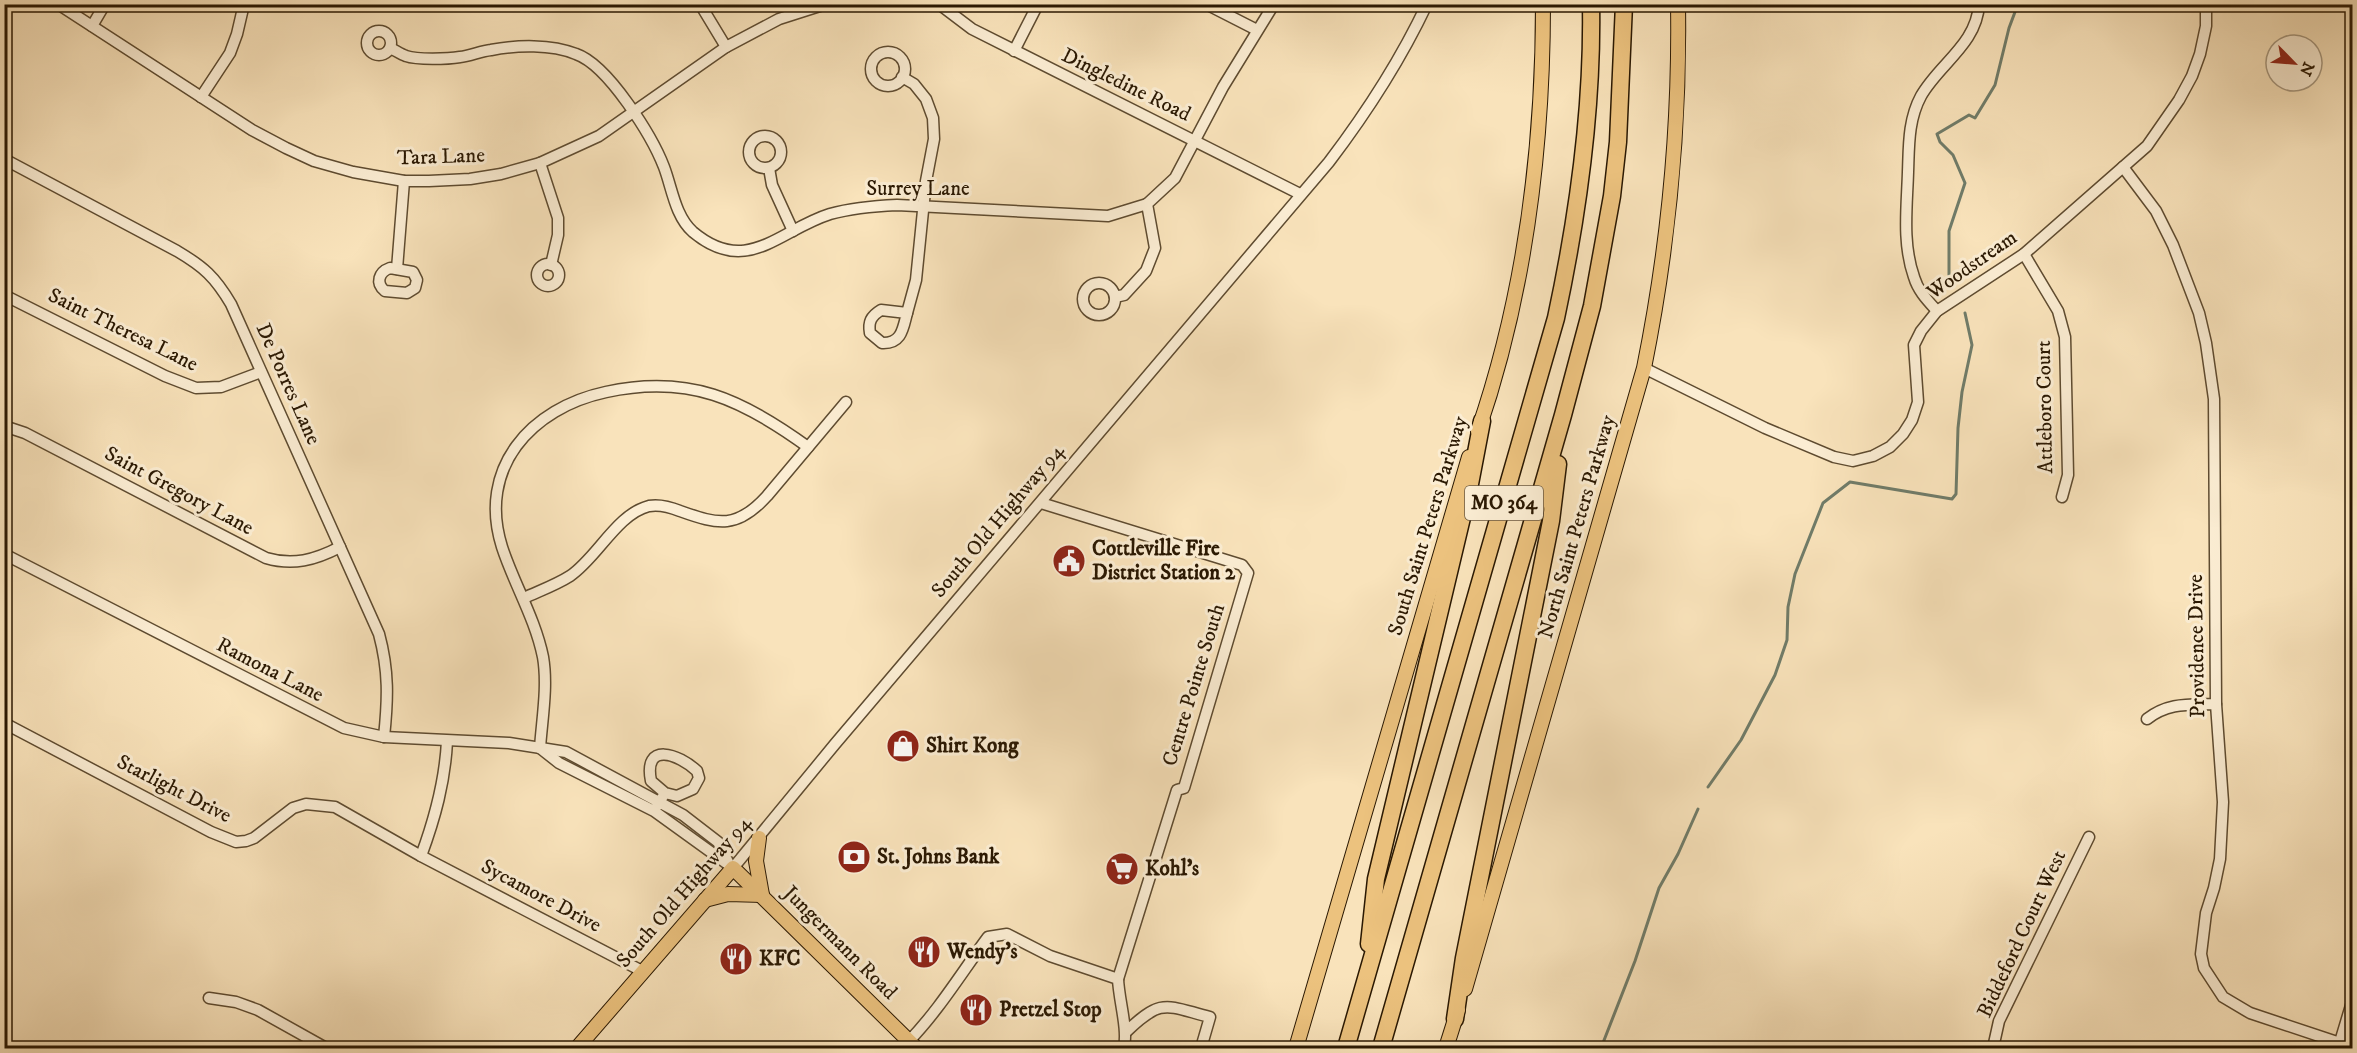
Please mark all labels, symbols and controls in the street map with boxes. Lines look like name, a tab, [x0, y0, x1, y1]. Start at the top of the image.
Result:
north arrow	[2264, 33, 2324, 93]
street label: Dingledine Road	[1057, 42, 1195, 128]
text: N	[2295, 59, 2319, 79]
street label: Tara Lane	[397, 142, 486, 172]
street label: Surrey Lane	[866, 176, 970, 202]
street label: Woodstream	[1921, 224, 2022, 306]
street label: Saint Theresa Lane	[44, 282, 202, 378]
street label: De Porres Lane	[250, 319, 326, 449]
street label: Attleboro Court	[2031, 340, 2059, 474]
street label: North Saint Peters Parkway	[1533, 411, 1622, 642]
street label: South Saint Peters Parkway	[1382, 412, 1474, 639]
street label: South Old Highway 94	[926, 438, 1071, 603]
street label: Saint Gregory Lane	[100, 441, 258, 541]
road number: MO 364	[1465, 486, 1543, 520]
place label: Cottleville Fire District Station 2	[1092, 536, 1236, 586]
public building icon: Cottleville Fire District Station 2	[1051, 543, 1087, 579]
street label: Providence Drive	[2183, 574, 2211, 718]
street label: Centre Pointe South	[1157, 601, 1231, 769]
street label: Ramona Lane	[212, 632, 328, 708]
shop icon: Shirt Kong	[885, 728, 921, 764]
place label: Shirt Kong	[926, 733, 1019, 759]
street label: Starlight Drive	[112, 749, 236, 829]
street label: South Old Highway 94	[611, 810, 758, 973]
bank icon: St. Johns Bank	[836, 839, 872, 875]
place label: St. Johns Bank	[877, 844, 1000, 870]
street label: Biddeford Court West	[1972, 846, 2072, 1022]
supermarket icon: Kohl's	[1104, 851, 1140, 887]
street label: Sycamore Drive	[477, 853, 606, 939]
place label: Kohl's	[1145, 856, 1199, 882]
street label: Jungermann Road	[776, 879, 903, 1006]
restaurant icon: Wendy's	[906, 934, 942, 970]
place label: Wendy's	[946, 939, 1018, 965]
restaurant icon: KFC	[718, 941, 754, 977]
place label: KFC	[759, 946, 801, 972]
restaurant icon: Pretzel Stop	[958, 992, 994, 1028]
place label: Pretzel Stop	[999, 997, 1102, 1023]

